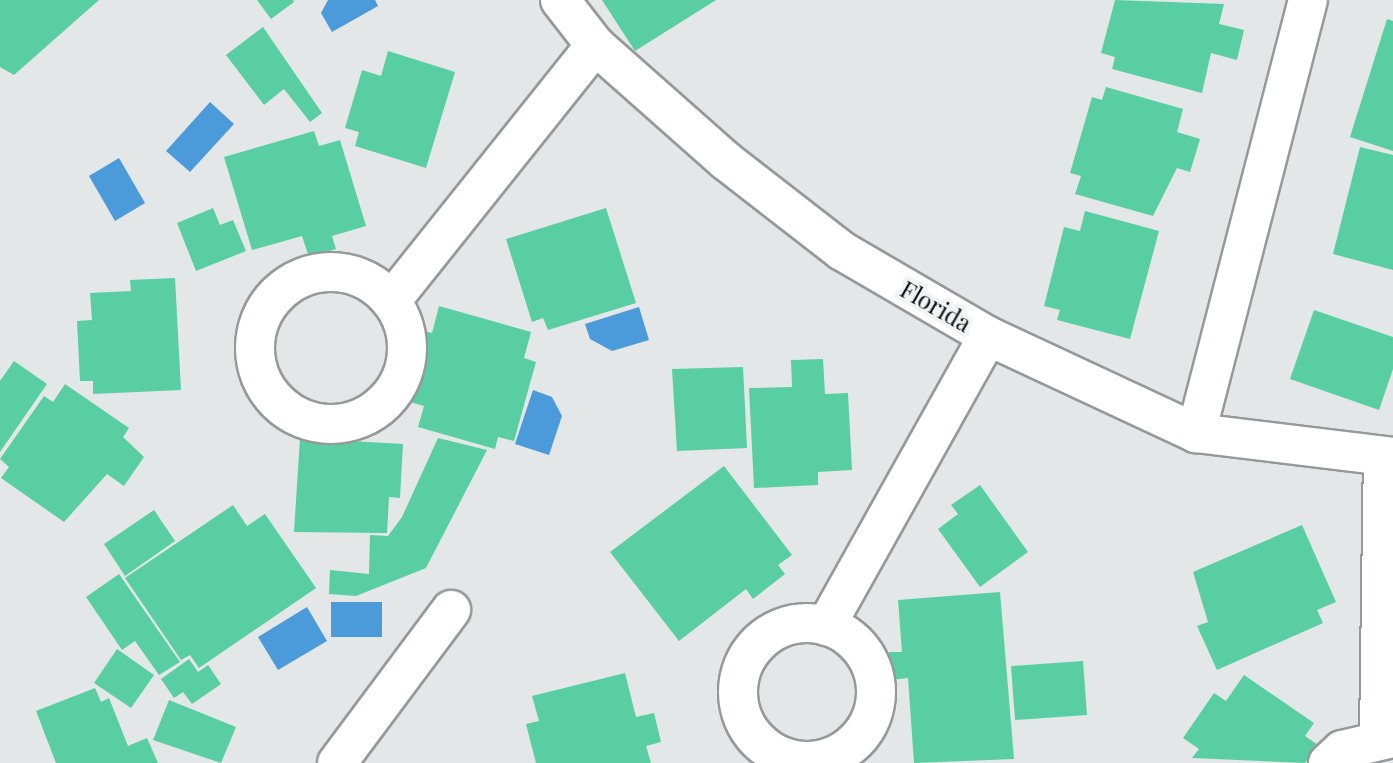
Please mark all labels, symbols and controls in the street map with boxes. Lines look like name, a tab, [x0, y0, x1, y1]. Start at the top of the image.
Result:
street label: Florida	[896, 274, 976, 338]

